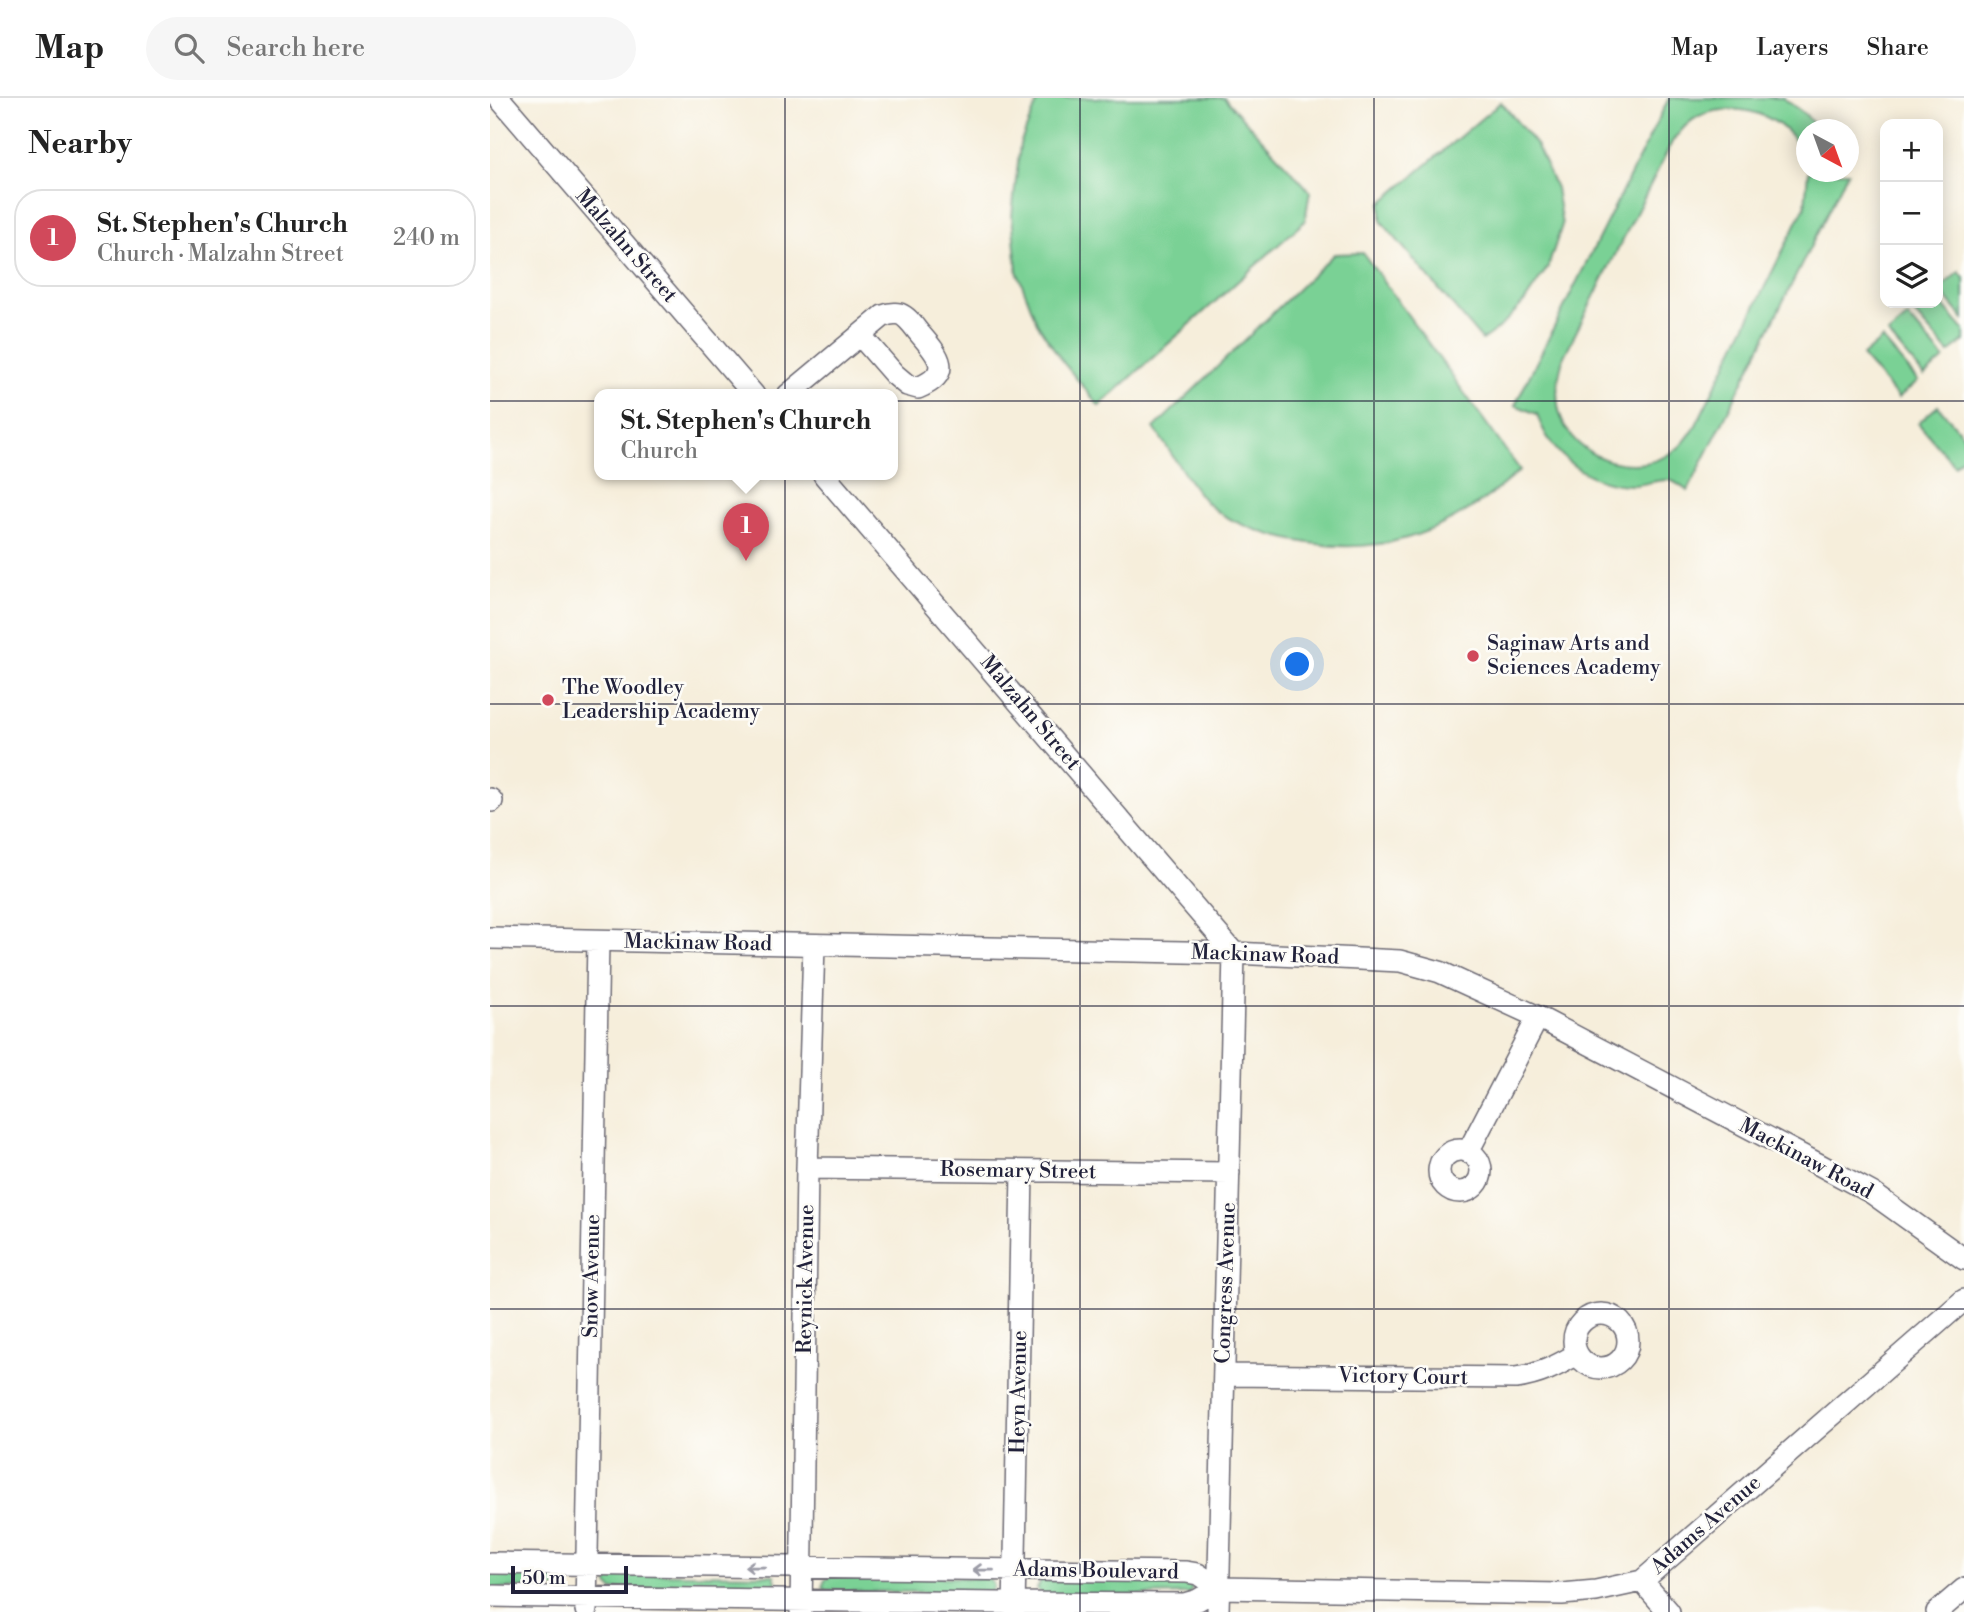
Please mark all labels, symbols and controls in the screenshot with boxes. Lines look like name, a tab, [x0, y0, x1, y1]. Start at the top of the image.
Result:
search box	[146, 17, 636, 80]
text: Map	[35, 28, 104, 69]
icon: search	[170, 29, 208, 67]
text: Search here	[226, 32, 365, 64]
text: Map	[1671, 33, 1718, 63]
text: Layers	[1756, 33, 1828, 63]
text: Share	[1866, 33, 1929, 63]
north arrow	[1796, 119, 1859, 182]
map controls	[1880, 119, 1943, 308]
button: +	[1880, 119, 1943, 182]
text: Nearby	[28, 125, 132, 163]
button: −	[1880, 182, 1943, 245]
street label: Malzahn Street	[569, 184, 683, 309]
text: St. Stephen's Church	[97, 208, 348, 240]
text: 1	[47, 224, 59, 252]
text: 240 m	[393, 224, 460, 252]
text: Church · Malzahn Street	[97, 240, 344, 268]
button: layers	[1880, 245, 1943, 308]
popup	[594, 389, 898, 480]
text: St. Stephen's Church	[621, 405, 871, 437]
text: Church	[621, 437, 698, 465]
pin: 1	[723, 503, 769, 561]
place label: Saginaw Arts and Sciences Academy	[1487, 631, 1661, 681]
your location	[1280, 647, 1314, 681]
marker: Saginaw Arts and Sciences Academy	[1465, 648, 1481, 664]
street label: Malzahn Street	[974, 650, 1086, 776]
place label: The Woodley Leadership Academy	[562, 675, 761, 725]
marker: The Woodley Leadership Academy	[540, 692, 556, 708]
street label: Mackinaw Road	[624, 929, 772, 957]
street label: Mackinaw Road	[1190, 939, 1340, 971]
street label: Mackinaw Road	[1734, 1113, 1878, 1205]
street label: Rosemary Street	[940, 1157, 1097, 1185]
street label: Congress Avenue	[1210, 1202, 1242, 1364]
street label: Reynick Avenue	[792, 1204, 820, 1354]
street label: Snow Avenue	[578, 1214, 606, 1338]
street label: Heyn Avenue	[1005, 1330, 1033, 1454]
street label: Victory Court	[1337, 1363, 1469, 1391]
street label: Adams Avenue	[1645, 1470, 1767, 1581]
street label: Adams Boulevard	[1012, 1557, 1179, 1585]
one-way arrow	[744, 1560, 767, 1574]
scale bar	[511, 1563, 628, 1595]
one-way arrow	[971, 1563, 994, 1577]
text: 50 m	[522, 1566, 566, 1590]

